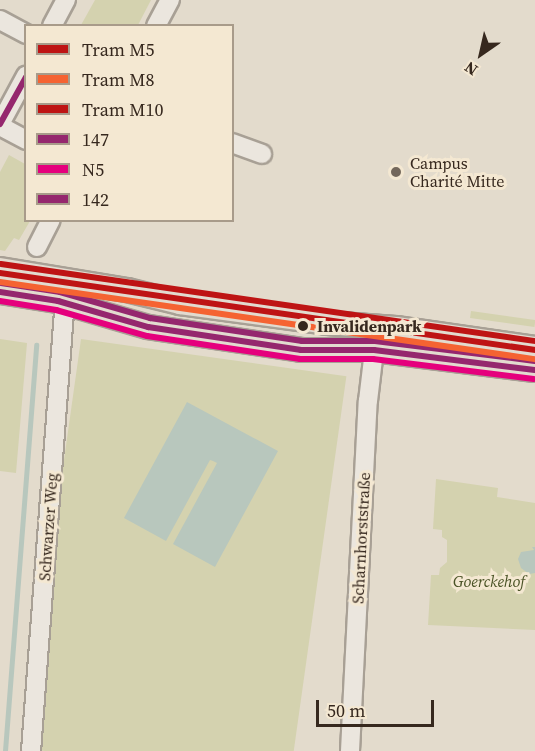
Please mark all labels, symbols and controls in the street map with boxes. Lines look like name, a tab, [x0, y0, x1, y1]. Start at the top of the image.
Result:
legend	[24, 24, 234, 222]
north arrow	[451, 24, 511, 84]
text: Tram M5	[82, 37, 154, 62]
text: N	[460, 57, 482, 81]
text: Tram M8	[82, 67, 154, 92]
text: Tram M10	[82, 97, 163, 122]
text: 147	[82, 127, 109, 152]
place label: Campus Charité Mitte	[410, 153, 504, 191]
text: N5	[82, 157, 104, 182]
marker: Campus Charité Mitte	[387, 163, 405, 181]
text: 142	[82, 187, 109, 212]
place label: Invalidenpark	[317, 316, 422, 336]
marker: Invalidenpark	[294, 317, 312, 335]
street label: Schwarzer Weg	[35, 472, 61, 582]
street label: Scharnhorststraße	[348, 472, 374, 604]
park label: Goerckehof	[453, 571, 525, 591]
scale bar	[319, 688, 438, 726]
text: 50 m	[327, 698, 365, 723]

